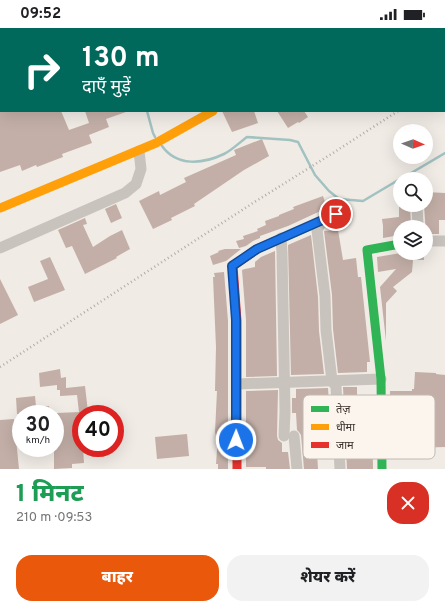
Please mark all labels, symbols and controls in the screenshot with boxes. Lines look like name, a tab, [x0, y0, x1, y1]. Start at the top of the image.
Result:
text: 09:52	[20, 5, 61, 24]
text: 130 m	[82, 41, 160, 77]
icon: right	[16, 44, 68, 96]
text: दाएँ मुड़ें	[82, 76, 131, 99]
north arrow	[393, 124, 433, 164]
map controls	[393, 124, 433, 260]
button: search	[393, 172, 433, 212]
pin	[319, 197, 353, 231]
icon: arrive	[325, 203, 347, 225]
button: layers	[393, 220, 433, 260]
legend	[303, 395, 435, 459]
text: तेज़	[336, 403, 351, 417]
speed limit sign: 40	[72, 405, 124, 457]
text: 30	[26, 413, 50, 439]
position arrow	[215, 419, 257, 461]
text: धीमा	[336, 421, 355, 435]
text: km/h	[26, 434, 50, 447]
text: जाम	[336, 439, 354, 453]
text: 1 मिनट	[16, 480, 84, 510]
button: close	[387, 482, 429, 524]
text: 210 m · 09:53	[16, 510, 92, 526]
button: बाहर	[16, 555, 219, 601]
button: शेयर करें	[227, 555, 429, 601]

